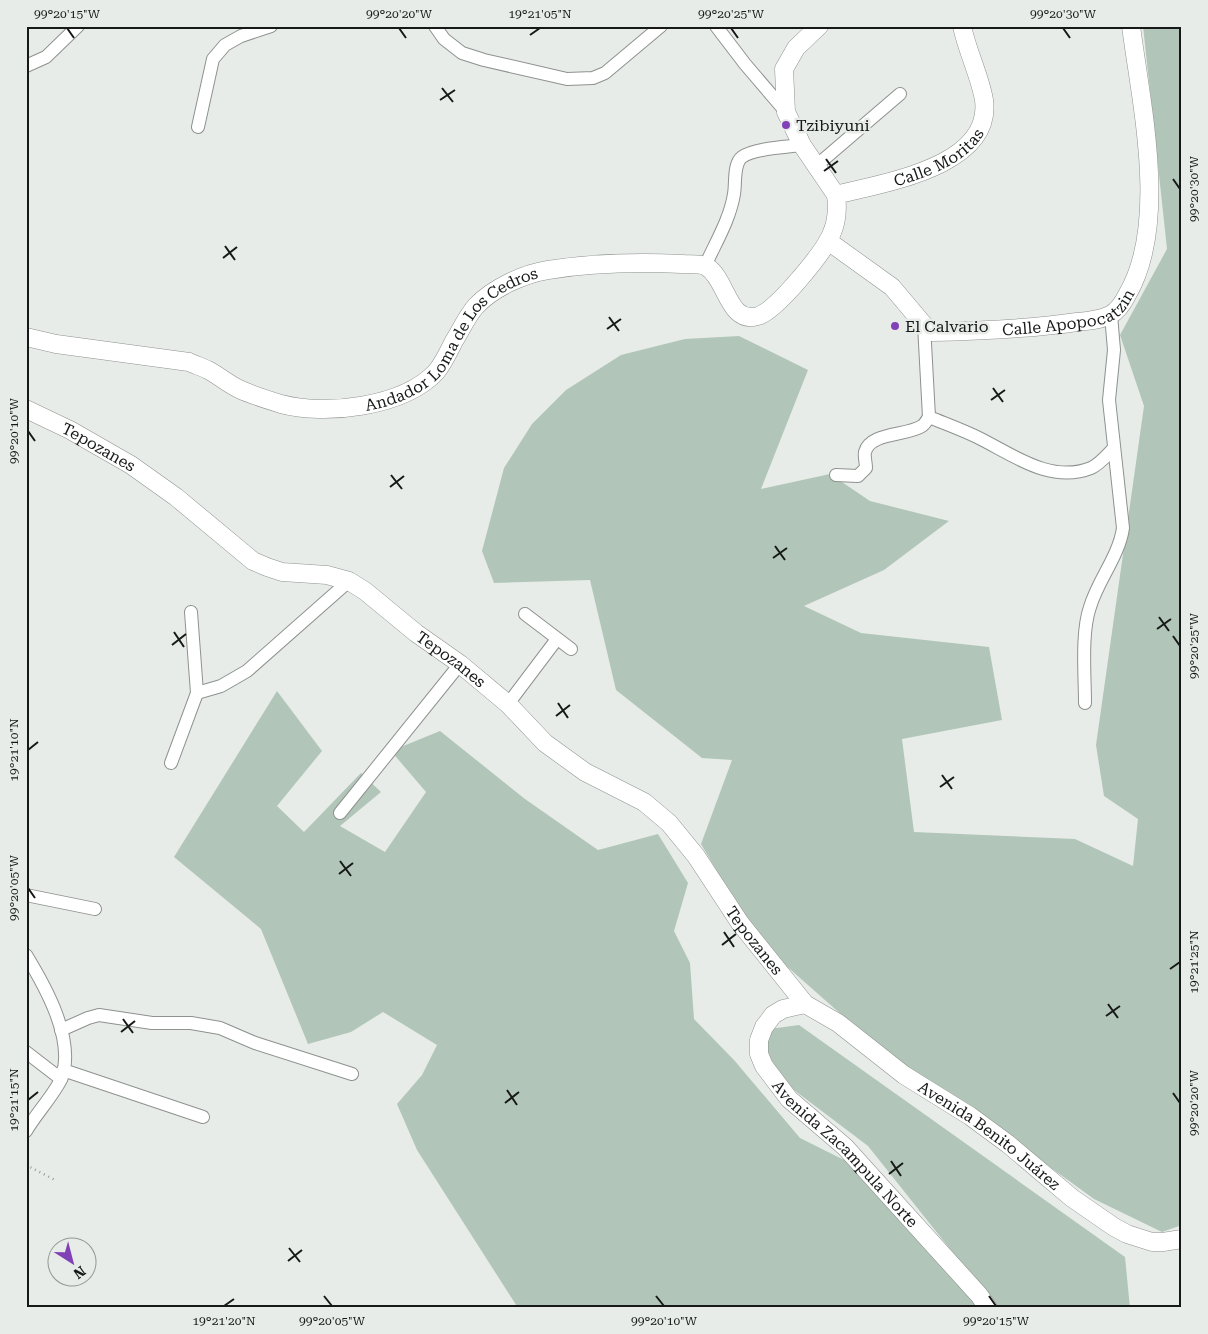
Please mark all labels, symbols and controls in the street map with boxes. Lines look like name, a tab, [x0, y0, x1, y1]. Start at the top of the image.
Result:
text: 99°20'15"W	[34, 7, 101, 21]
text: 99°20'20"W	[366, 7, 433, 21]
text: 19°21'05"N	[508, 7, 572, 21]
text: 99°20'25"W	[698, 7, 765, 21]
text: 99°20'30"W	[1030, 7, 1097, 21]
place label: Tzibiyuni	[796, 116, 870, 135]
marker: Tzibiyuni	[780, 119, 792, 131]
street label: Calle Moritas	[892, 125, 988, 190]
text: 99°20'30"W	[1187, 155, 1201, 222]
street label: Andador Loma de Los Cedros	[363, 263, 540, 415]
street label: Calle Apopocatzin	[1002, 286, 1138, 339]
place label: El Calvario	[905, 317, 989, 336]
marker: El Calvario	[889, 320, 901, 332]
text: 99°20'10"W	[7, 397, 21, 464]
street label: Tepozanes	[59, 419, 139, 476]
text: 99°20'25"W	[1187, 612, 1201, 679]
street label: Tepozanes	[413, 627, 490, 692]
text: 19°21'10"N	[7, 718, 21, 782]
text: 99°20'05"W	[7, 854, 21, 921]
street label: Tepozanes	[722, 903, 787, 979]
text: 19°21'25"N	[1187, 930, 1201, 994]
text: 19°21'15"N	[7, 1068, 21, 1132]
text: 99°20'20"W	[1187, 1069, 1201, 1136]
street label: Avenida Zacampula Norte	[768, 1076, 922, 1231]
street label: Avenida Benito Juárez	[915, 1077, 1064, 1194]
north arrow	[48, 1236, 98, 1286]
text: N	[70, 1263, 89, 1282]
text: 19°21'20"N	[192, 1314, 256, 1328]
text: 99°20'05"W	[299, 1314, 366, 1328]
text: 99°20'10"W	[631, 1314, 698, 1328]
text: 99°20'15"W	[963, 1314, 1030, 1328]

